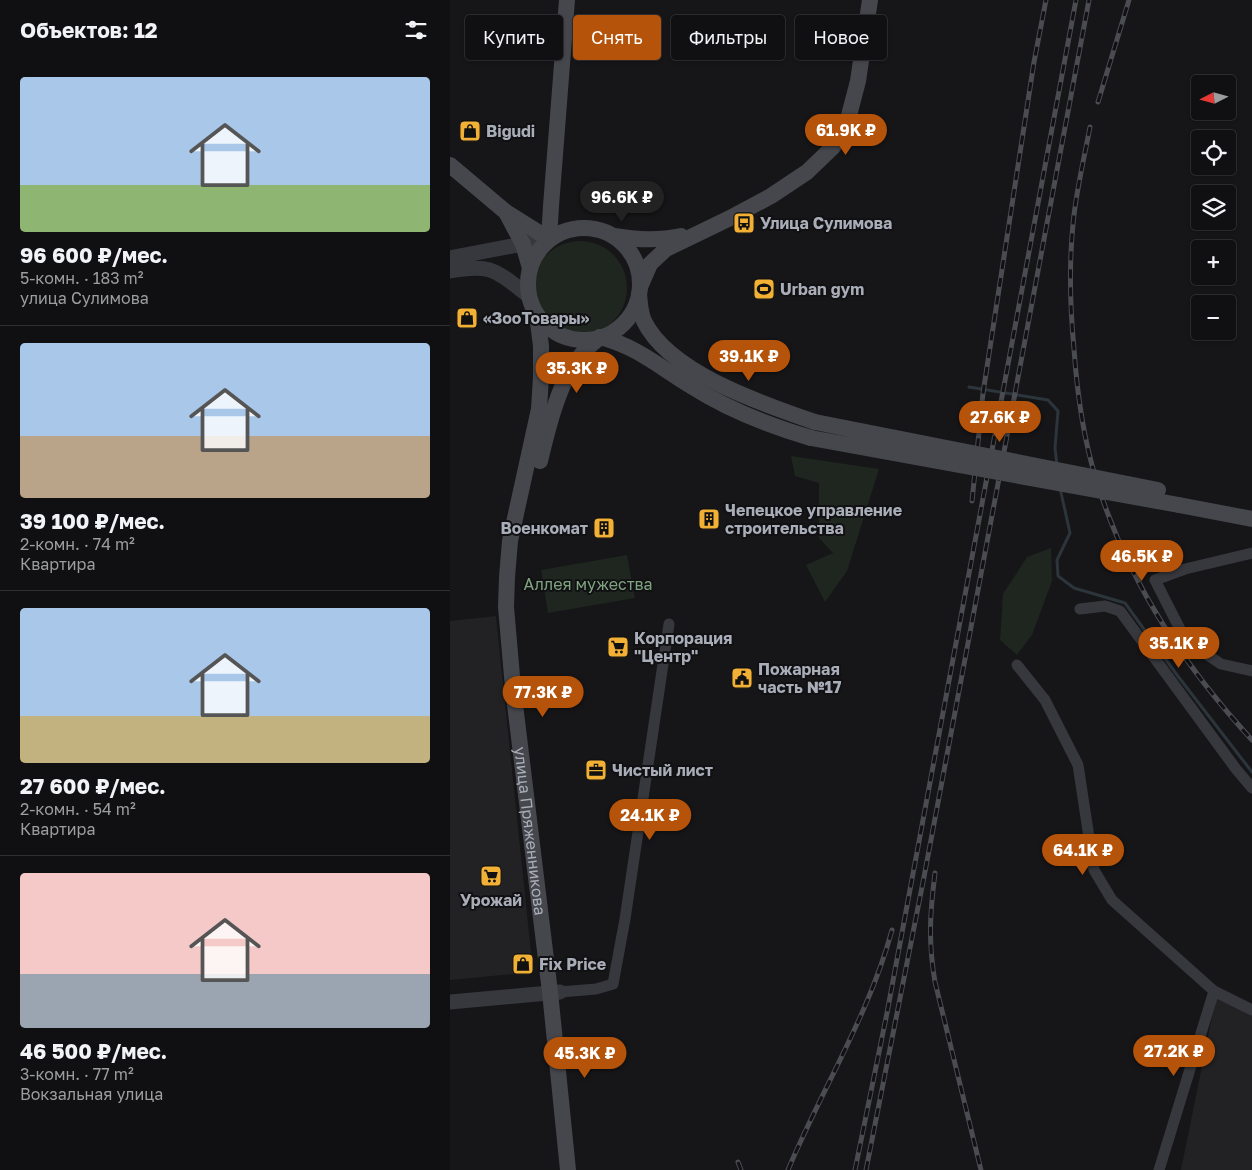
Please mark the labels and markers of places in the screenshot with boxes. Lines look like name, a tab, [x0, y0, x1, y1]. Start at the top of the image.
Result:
pin: 61.9K ₽	[800, 114, 892, 156]
shop icon: Bigudi	[458, 119, 482, 143]
place label: Bigudi	[486, 121, 535, 141]
pin: 96.6K ₽	[576, 180, 668, 223]
bus stop icon: Улица Сулимова	[732, 211, 756, 235]
place label: Улица Сулимова	[760, 213, 892, 233]
sports icon: Urban gym	[752, 277, 776, 301]
place label: Urban gym	[780, 279, 864, 299]
shop icon: «ЗооТовары»	[455, 306, 479, 330]
place label: «ЗооТовары»	[483, 308, 590, 328]
pin: 39.1K ₽	[703, 340, 795, 382]
pin: 35.3K ₽	[531, 352, 623, 394]
pin: 27.6K ₽	[954, 400, 1046, 443]
place label: Чепецкое управление строительства	[725, 500, 902, 538]
building icon: Чепецкое управление строительства	[697, 507, 721, 531]
building icon: Военкомат	[592, 516, 616, 540]
place label: Военкомат	[500, 518, 588, 538]
pin: 46.5K ₽	[1096, 540, 1188, 582]
pin: 35.1K ₽	[1133, 626, 1225, 669]
place label: Корпорация "Центр"	[634, 628, 732, 666]
supermarket icon: Корпорация "Центр"	[606, 635, 630, 659]
place label: Пожарная часть №17	[758, 659, 842, 697]
public building icon: Пожарная часть №17	[730, 666, 754, 690]
pin: 77.3K ₽	[497, 676, 589, 718]
office icon: Чистый лист	[584, 758, 608, 782]
place label: Чистый лист	[612, 760, 713, 780]
pin: 24.1K ₽	[604, 798, 696, 841]
pin: 64.1K ₽	[1037, 834, 1129, 876]
supermarket icon: Урожай	[479, 864, 503, 888]
place label: Урожай	[460, 890, 522, 910]
shop icon: Fix Price	[511, 952, 535, 976]
place label: Fix Price	[539, 954, 606, 974]
pin: 27.2K ₽	[1128, 1034, 1220, 1077]
pin: 45.3K ₽	[539, 1036, 631, 1079]

